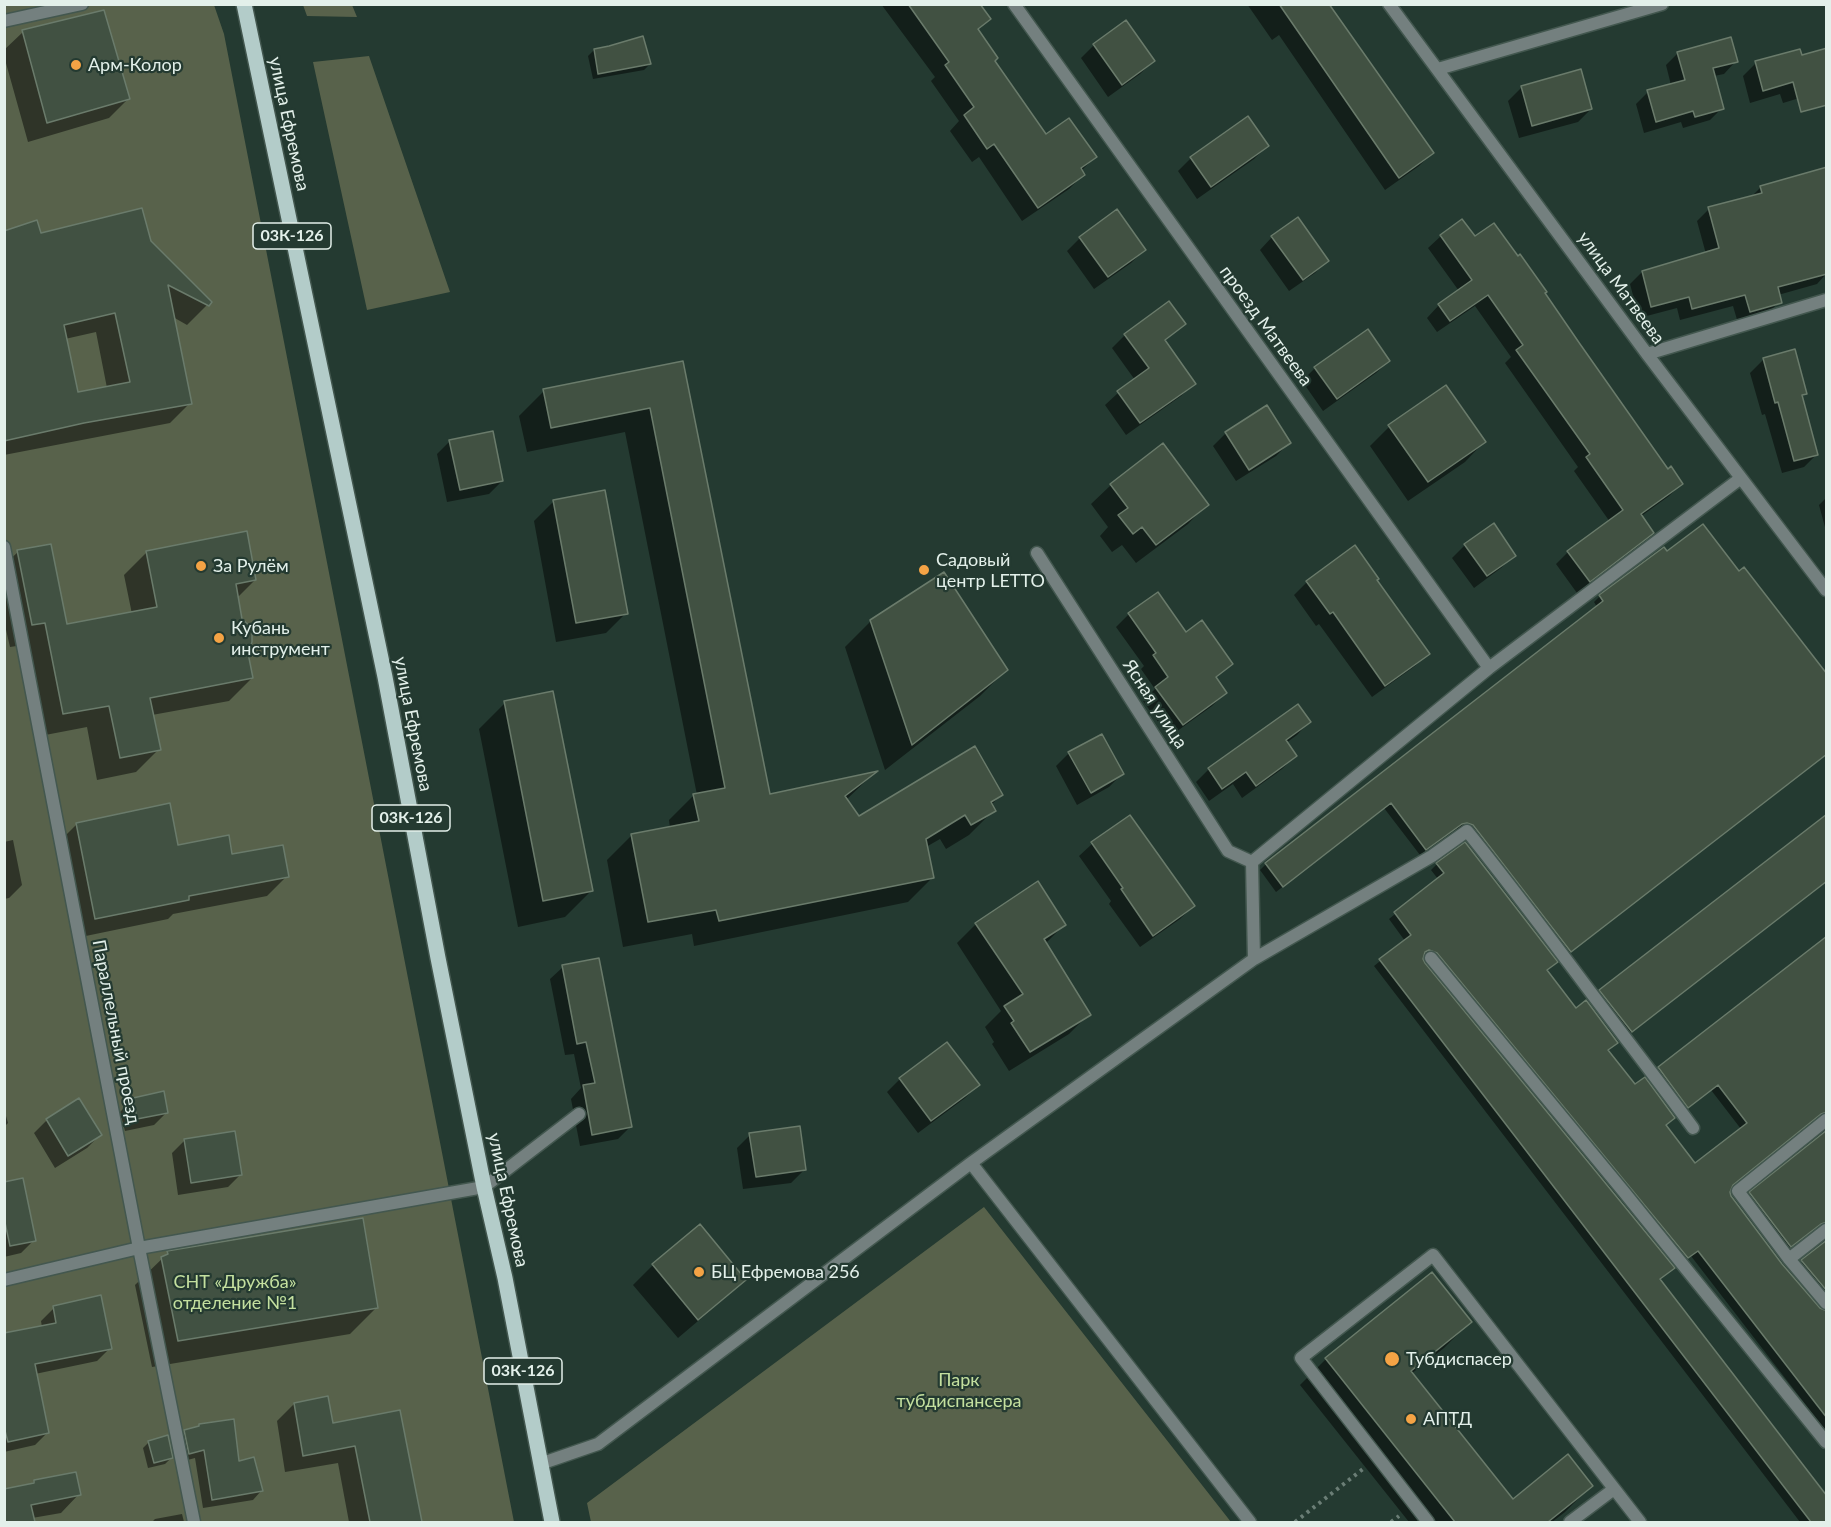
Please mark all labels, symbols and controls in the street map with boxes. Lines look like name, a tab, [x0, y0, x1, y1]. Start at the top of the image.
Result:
place label: Арм-Колор	[88, 54, 182, 76]
street label: улица Ефремова	[264, 55, 314, 193]
marker: Арм-Колор	[69, 58, 83, 72]
road number: 03К-126	[253, 223, 331, 249]
street label: улица Матвеева	[1573, 227, 1669, 349]
street label: проезд Матвеева	[1215, 261, 1317, 391]
place label: Садовый центр LETTO	[936, 549, 1045, 592]
place label: За Рулём	[213, 555, 289, 577]
marker: За Рулём	[194, 559, 208, 573]
marker: Садовый центр LETTO	[917, 563, 931, 577]
place label: Кубань инструмент	[231, 617, 330, 660]
marker: Кубань инструмент	[212, 631, 226, 645]
street label: улица Ефремова	[389, 655, 437, 793]
street label: Ясная улица	[1118, 655, 1192, 753]
road number: 03К-126	[372, 805, 450, 831]
street label: Параллельный проезд	[87, 938, 145, 1126]
street label: улица Ефремова	[483, 1131, 533, 1269]
place label: БЦ Ефремова 256	[711, 1261, 860, 1283]
marker: БЦ Ефремова 256	[692, 1265, 706, 1279]
park label: СНТ «Дружба» отделение №1	[173, 1271, 297, 1314]
place label: Тубдиспасер	[1406, 1348, 1512, 1370]
marker: Тубдиспасер	[1383, 1350, 1401, 1368]
road number: 03К-126	[484, 1358, 562, 1384]
park label: Парк тубдиспансера	[897, 1369, 1021, 1412]
place label: АПТД	[1423, 1408, 1472, 1430]
marker: АПТД	[1404, 1412, 1418, 1426]

